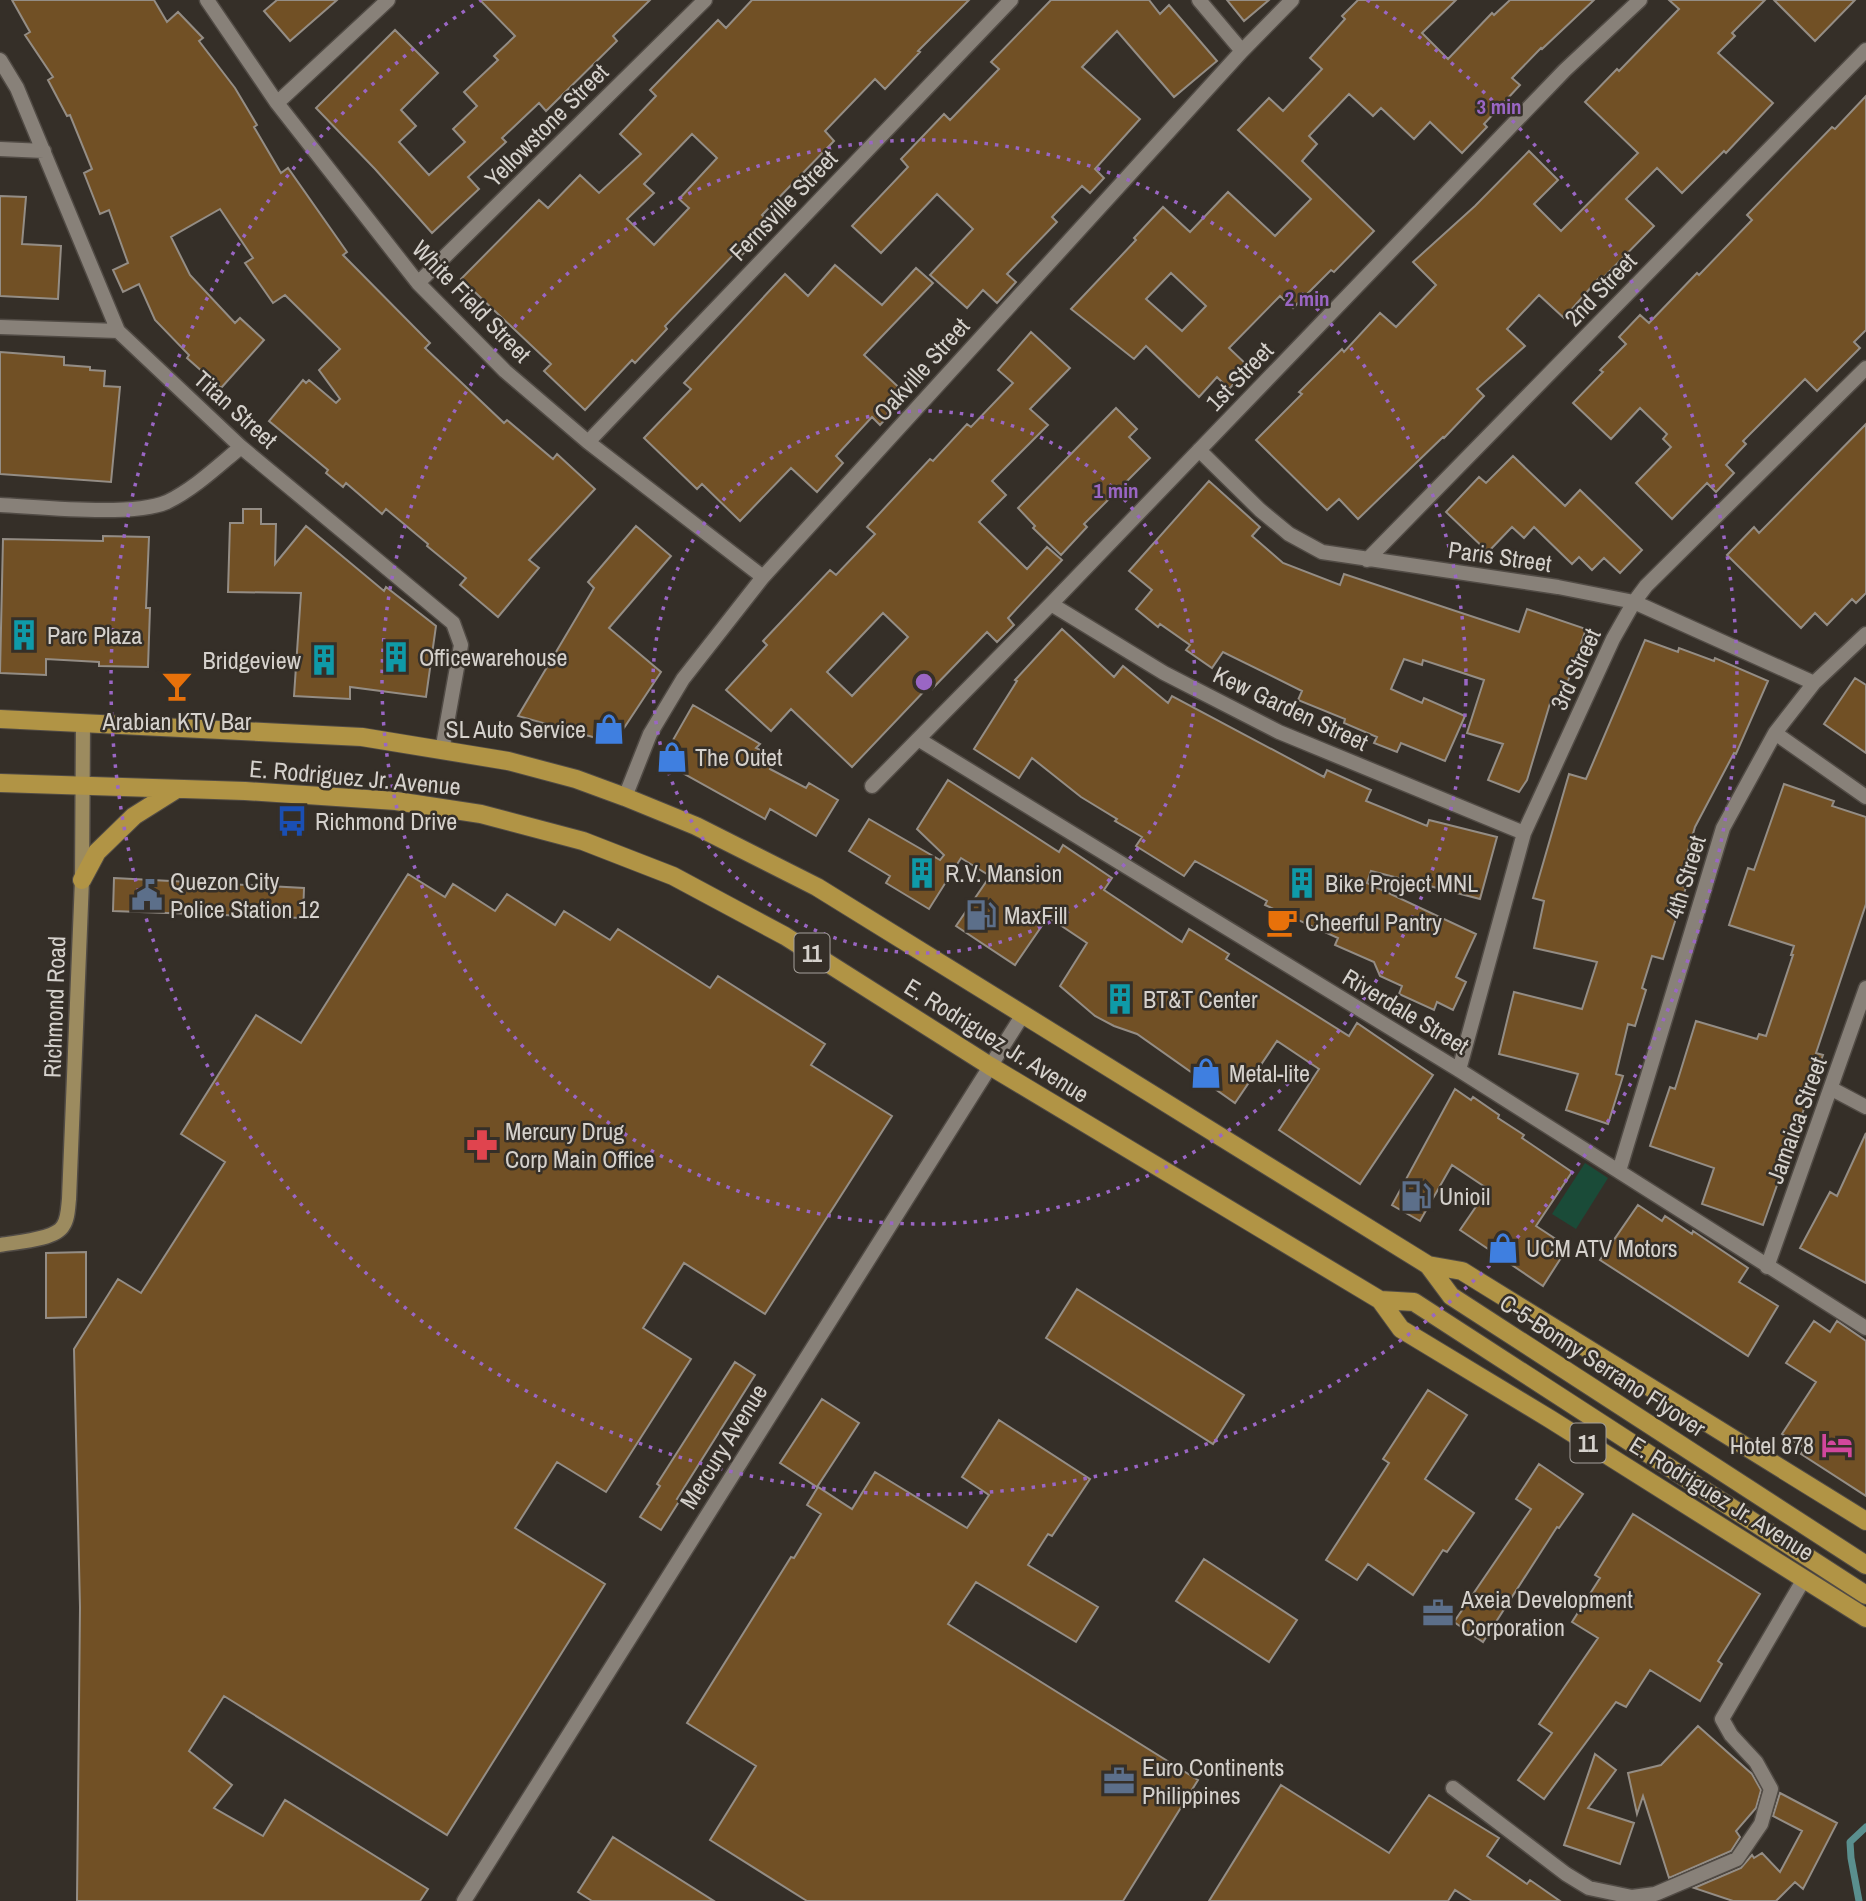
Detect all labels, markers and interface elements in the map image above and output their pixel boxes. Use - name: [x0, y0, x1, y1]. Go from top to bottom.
- street label: Yellowstone Street: [477, 56, 615, 194]
- text: 3 min: [1477, 92, 1521, 121]
- street label: Fernsville Street: [722, 142, 844, 267]
- street label: White Field Street: [405, 233, 539, 370]
- street label: 2nd Street: [1557, 245, 1643, 333]
- text: 2 min: [1285, 284, 1329, 313]
- street label: Oakville Street: [866, 310, 976, 428]
- street label: 1st Street: [1198, 334, 1280, 417]
- street label: Titan Street: [187, 363, 285, 456]
- text: 1 min: [1094, 476, 1138, 505]
- street label: Paris Street: [1446, 533, 1554, 579]
- building icon: Parc Plaza: [7, 618, 41, 652]
- place label: Parc Plaza: [47, 619, 142, 651]
- street label: 3rd Street: [1542, 623, 1608, 715]
- building icon: Officewarehouse: [379, 640, 413, 674]
- place label: Officewarehouse: [419, 641, 567, 673]
- building icon: Bridgeview: [307, 643, 341, 677]
- place label: Bridgeview: [203, 644, 302, 676]
- street label: Kew Garden Street: [1208, 658, 1374, 758]
- bar icon: Arabian KTV Bar: [160, 669, 194, 703]
- centre of rings: [912, 670, 936, 694]
- place label: Arabian KTV Bar: [102, 705, 252, 737]
- shop icon: SL Auto Service: [592, 712, 626, 746]
- place label: SL Auto Service: [446, 713, 586, 745]
- shop icon: The Outet: [655, 740, 689, 774]
- place label: The Outet: [695, 741, 783, 773]
- street label: E. Rodriguez Jr. Avenue: [248, 752, 462, 802]
- bus stop icon: Richmond Drive: [275, 804, 309, 838]
- place label: Richmond Drive: [315, 805, 457, 837]
- street label: 4th Street: [1657, 831, 1713, 922]
- building icon: R.V. Mansion: [905, 856, 939, 890]
- place label: R.V. Mansion: [945, 857, 1062, 889]
- place label: Quezon City Police Station 12: [170, 865, 320, 925]
- building icon: Bike Project MNL: [1285, 866, 1319, 900]
- place label: Bike Project MNL: [1325, 867, 1478, 899]
- public building icon: Quezon City Police Station 12: [130, 878, 164, 912]
- fuel station icon: MaxFill: [964, 898, 998, 932]
- place label: MaxFill: [1004, 899, 1067, 931]
- cafe icon: Cheerful Pantry: [1265, 905, 1299, 939]
- place label: Cheerful Pantry: [1305, 906, 1442, 938]
- road number: 11: [794, 934, 830, 972]
- street label: Richmond Road: [36, 935, 72, 1079]
- street label: Riverdale Street: [1337, 961, 1476, 1062]
- street label: E. Rodriguez Jr. Avenue: [899, 970, 1095, 1110]
- building icon: BT&T Center: [1103, 982, 1137, 1016]
- place label: BT&T Center: [1143, 983, 1258, 1015]
- street label: Jamaica Street: [1758, 1052, 1834, 1188]
- shop icon: Metal-lite: [1189, 1056, 1223, 1090]
- place label: Metal-lite: [1229, 1057, 1310, 1089]
- place label: Mercury Drug Corp Main Office: [505, 1115, 655, 1175]
- pharmacy icon: Mercury Drug Corp Main Office: [465, 1128, 499, 1162]
- fuel station icon: Unioil: [1399, 1179, 1433, 1213]
- place label: Unioil: [1439, 1180, 1490, 1212]
- shop icon: UCM ATV Motors: [1486, 1231, 1520, 1265]
- place label: UCM ATV Motors: [1526, 1232, 1678, 1264]
- street label: C-5-Bonny Serrano Flyover: [1494, 1286, 1713, 1444]
- street label: Mercury Avenue: [672, 1377, 774, 1515]
- road number: 11: [1570, 1424, 1606, 1462]
- street label: E. Rodriguez Jr. Avenue: [1624, 1428, 1820, 1568]
- hotel icon: Hotel 878: [1820, 1428, 1854, 1462]
- place label: Hotel 878: [1730, 1429, 1814, 1461]
- place label: Axeia Development Corporation: [1460, 1583, 1633, 1643]
- office icon: Axeia Development Corporation: [1421, 1596, 1455, 1630]
- place label: Euro Continents Philippines: [1142, 1751, 1284, 1811]
- office icon: Euro Continents Philippines: [1102, 1764, 1136, 1798]

